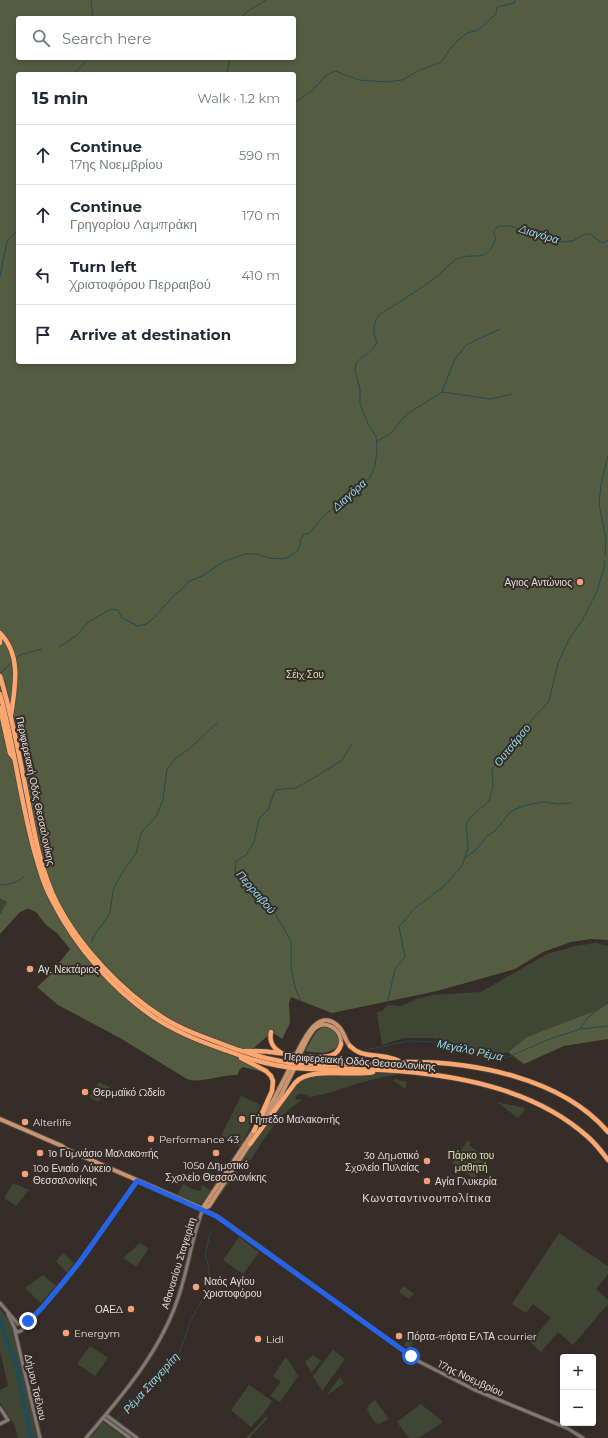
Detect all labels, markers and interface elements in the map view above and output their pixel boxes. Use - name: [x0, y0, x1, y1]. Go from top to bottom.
- search box: [16, 16, 296, 60]
- icon: search: [30, 27, 52, 49]
- text: Search here: [62, 29, 151, 48]
- text: 15 min: [32, 88, 88, 108]
- text: Walk · 1.2 km: [197, 90, 280, 106]
- text: Continue: [70, 137, 142, 156]
- icon: ahead: [32, 144, 54, 166]
- text: 590 m: [239, 147, 280, 163]
- text: 17ης Νοεμβρίου: [70, 156, 163, 172]
- text: Continue: [70, 197, 142, 216]
- icon: ahead: [32, 204, 54, 226]
- text: 170 m: [242, 207, 280, 223]
- text: Γρηγορίου Λαμπράκη: [70, 216, 197, 232]
- water label: Διαγόρα: [516, 221, 561, 247]
- text: Turn left: [70, 257, 137, 276]
- icon: left: [32, 264, 54, 286]
- text: 410 m: [241, 267, 280, 283]
- text: Χριστοφόρου Περραιβού: [70, 276, 211, 292]
- icon: arrive: [32, 324, 54, 346]
- text: Arrive at destination: [70, 325, 231, 344]
- water label: Διαγόρα: [328, 476, 369, 515]
- place label: Αγιος Αντώνιος: [505, 576, 572, 589]
- marker: Αγιος Αντώνιος: [575, 577, 585, 587]
- park label: Σέιχ Σου: [286, 668, 324, 681]
- street label: Περιφερειακή Οδός Θεσσαλονίκης: [13, 715, 58, 867]
- water label: Ουτσάρσο: [491, 721, 533, 769]
- water label: Περραιβού: [233, 868, 279, 916]
- place label: Αγ. Νεκτάριος: [38, 963, 99, 976]
- marker: Αγ. Νεκτάριος: [25, 964, 35, 974]
- water label: Μεγάλο Ρέμα: [436, 1036, 505, 1064]
- street label: Περιφερειακή Οδός Θεσσαλονίκης: [284, 1050, 436, 1073]
- place label: Θερμαϊκό Ωδείο: [93, 1086, 165, 1099]
- marker: Θερμαϊκό Ωδείο: [80, 1087, 90, 1097]
- place label: Γήπεδο Μαλακοπής: [250, 1113, 340, 1126]
- marker: Γήπεδο Μαλακοπής: [237, 1114, 247, 1124]
- place label: Alterlife: [33, 1116, 71, 1129]
- marker: Alterlife: [20, 1117, 30, 1127]
- place label: Performance 43: [159, 1133, 240, 1146]
- marker: Performance 43: [146, 1134, 156, 1144]
- place label: 1ο Γυμνάσιο Μαλακοπής: [48, 1147, 158, 1160]
- marker: 1ο Γυμνάσιο Μαλακοπής: [35, 1148, 45, 1158]
- marker: 105ο Δημοτικό Σχολείο Θεσσαλονίκης: [211, 1148, 221, 1158]
- place label: 3ο Δημοτικό Σχολείο Πυλαίας: [345, 1149, 419, 1174]
- park label: Πάρκο του μαθητή: [448, 1149, 494, 1174]
- marker: 3ο Δημοτικό Σχολείο Πυλαίας: [422, 1156, 432, 1166]
- place label: 105ο Δημοτικό Σχολείο Θεσσαλονίκης: [165, 1159, 267, 1184]
- place label: 10ο Ενιαίο Λύκειο Θεσσαλονίκης: [33, 1162, 112, 1187]
- marker: 10ο Ενιαίο Λύκειο Θεσσαλονίκης: [20, 1169, 30, 1179]
- place label: Αγία Γλυκερία: [435, 1175, 497, 1188]
- marker: Αγία Γλυκερία: [422, 1176, 432, 1186]
- district label: Κωνσταντινουπολίτικα: [362, 1191, 492, 1205]
- street label: Αθανασίου Σταγειρίτη: [158, 1216, 199, 1311]
- place label: Ναός Αγίου Χριστοφόρου: [202, 1275, 262, 1300]
- marker: Ναός Αγίου Χριστοφόρου: [191, 1282, 201, 1292]
- place label: ΟΑΕΔ: [95, 1303, 124, 1316]
- marker: ΟΑΕΔ: [126, 1304, 136, 1314]
- route end: [19, 1312, 37, 1330]
- place label: Energym: [74, 1327, 120, 1340]
- marker: Energym: [61, 1328, 71, 1338]
- place label: Πόρτα-πόρτα ΕΛΤΑ courrier: [407, 1330, 537, 1343]
- marker: Πόρτα-πόρτα ΕΛΤΑ courrier: [394, 1331, 404, 1341]
- place label: Lidl: [266, 1333, 284, 1346]
- marker: Lidl: [253, 1334, 263, 1344]
- route start: [402, 1347, 420, 1365]
- water label: Ρέμα Σταγειρίτη: [120, 1350, 182, 1416]
- street label: Δήμου Τσέλιου: [22, 1353, 49, 1421]
- map controls: [560, 1354, 596, 1426]
- button: +: [560, 1354, 596, 1390]
- street label: 17ης Νοεμβρίου: [436, 1358, 506, 1399]
- button: −: [560, 1390, 596, 1426]

